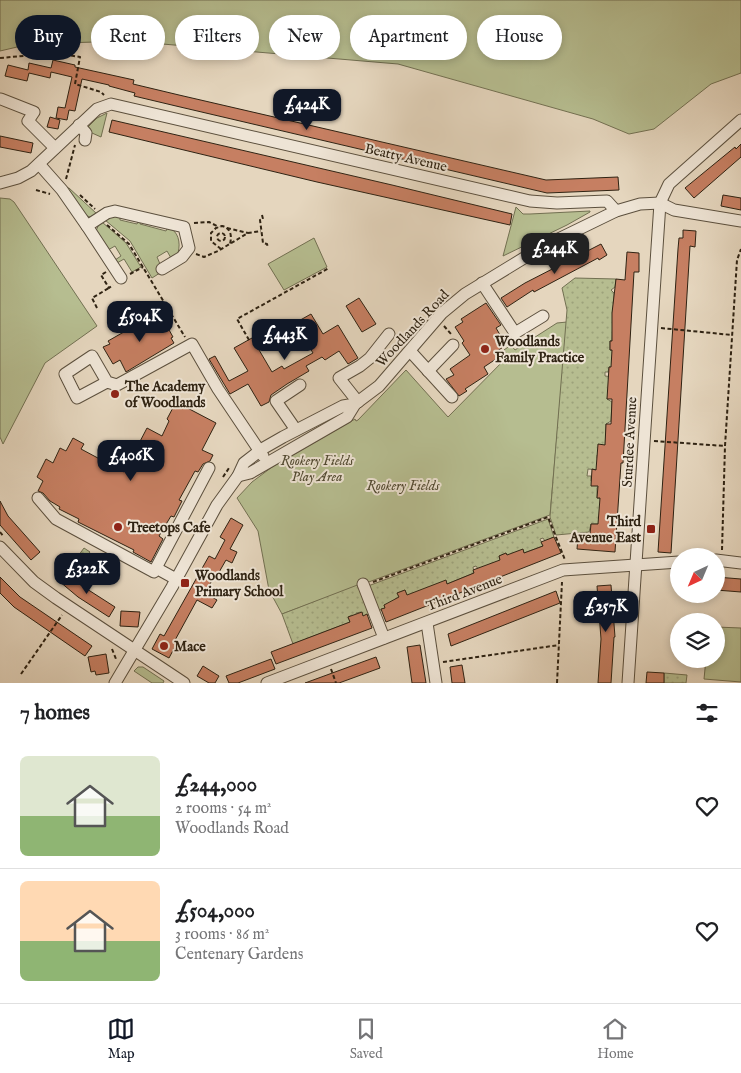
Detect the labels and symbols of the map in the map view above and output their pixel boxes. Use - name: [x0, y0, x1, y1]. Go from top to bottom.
- pin: £424K: [272, 88, 342, 131]
- street label: Beatty Avenue: [363, 140, 449, 176]
- pin: £244K: [520, 232, 590, 275]
- street label: Woodlands Road: [372, 286, 454, 371]
- pin: £504K: [105, 300, 175, 343]
- pin: £443K: [250, 318, 320, 361]
- place label: Woodlands Family Practice: [494, 333, 585, 367]
- marker: Woodlands Family Practice: [479, 343, 491, 355]
- place label: The Academy of Woodlands: [124, 378, 206, 412]
- marker: The Academy of Woodlands: [109, 388, 121, 400]
- street label: Sturdee Avenue: [619, 396, 641, 488]
- pin: £406K: [96, 440, 166, 482]
- park label: Rookery Fields Play Area: [281, 452, 354, 486]
- park label: Rookery Fields: [367, 477, 440, 495]
- place label: Third Avenue East: [569, 513, 642, 547]
- place label: Treetops Cafe: [127, 519, 211, 537]
- marker: Treetops Cafe: [112, 521, 124, 533]
- marker: Third Avenue East: [645, 523, 657, 535]
- north arrow: [670, 548, 725, 602]
- pin: £322K: [52, 552, 122, 595]
- place label: Woodlands Primary School: [194, 567, 285, 601]
- street label: Third Avenue: [424, 570, 505, 616]
- marker: Woodlands Primary School: [179, 577, 191, 589]
- pin: £257K: [571, 590, 641, 633]
- place label: Mace: [174, 638, 206, 656]
- marker: Mace: [158, 640, 170, 652]

